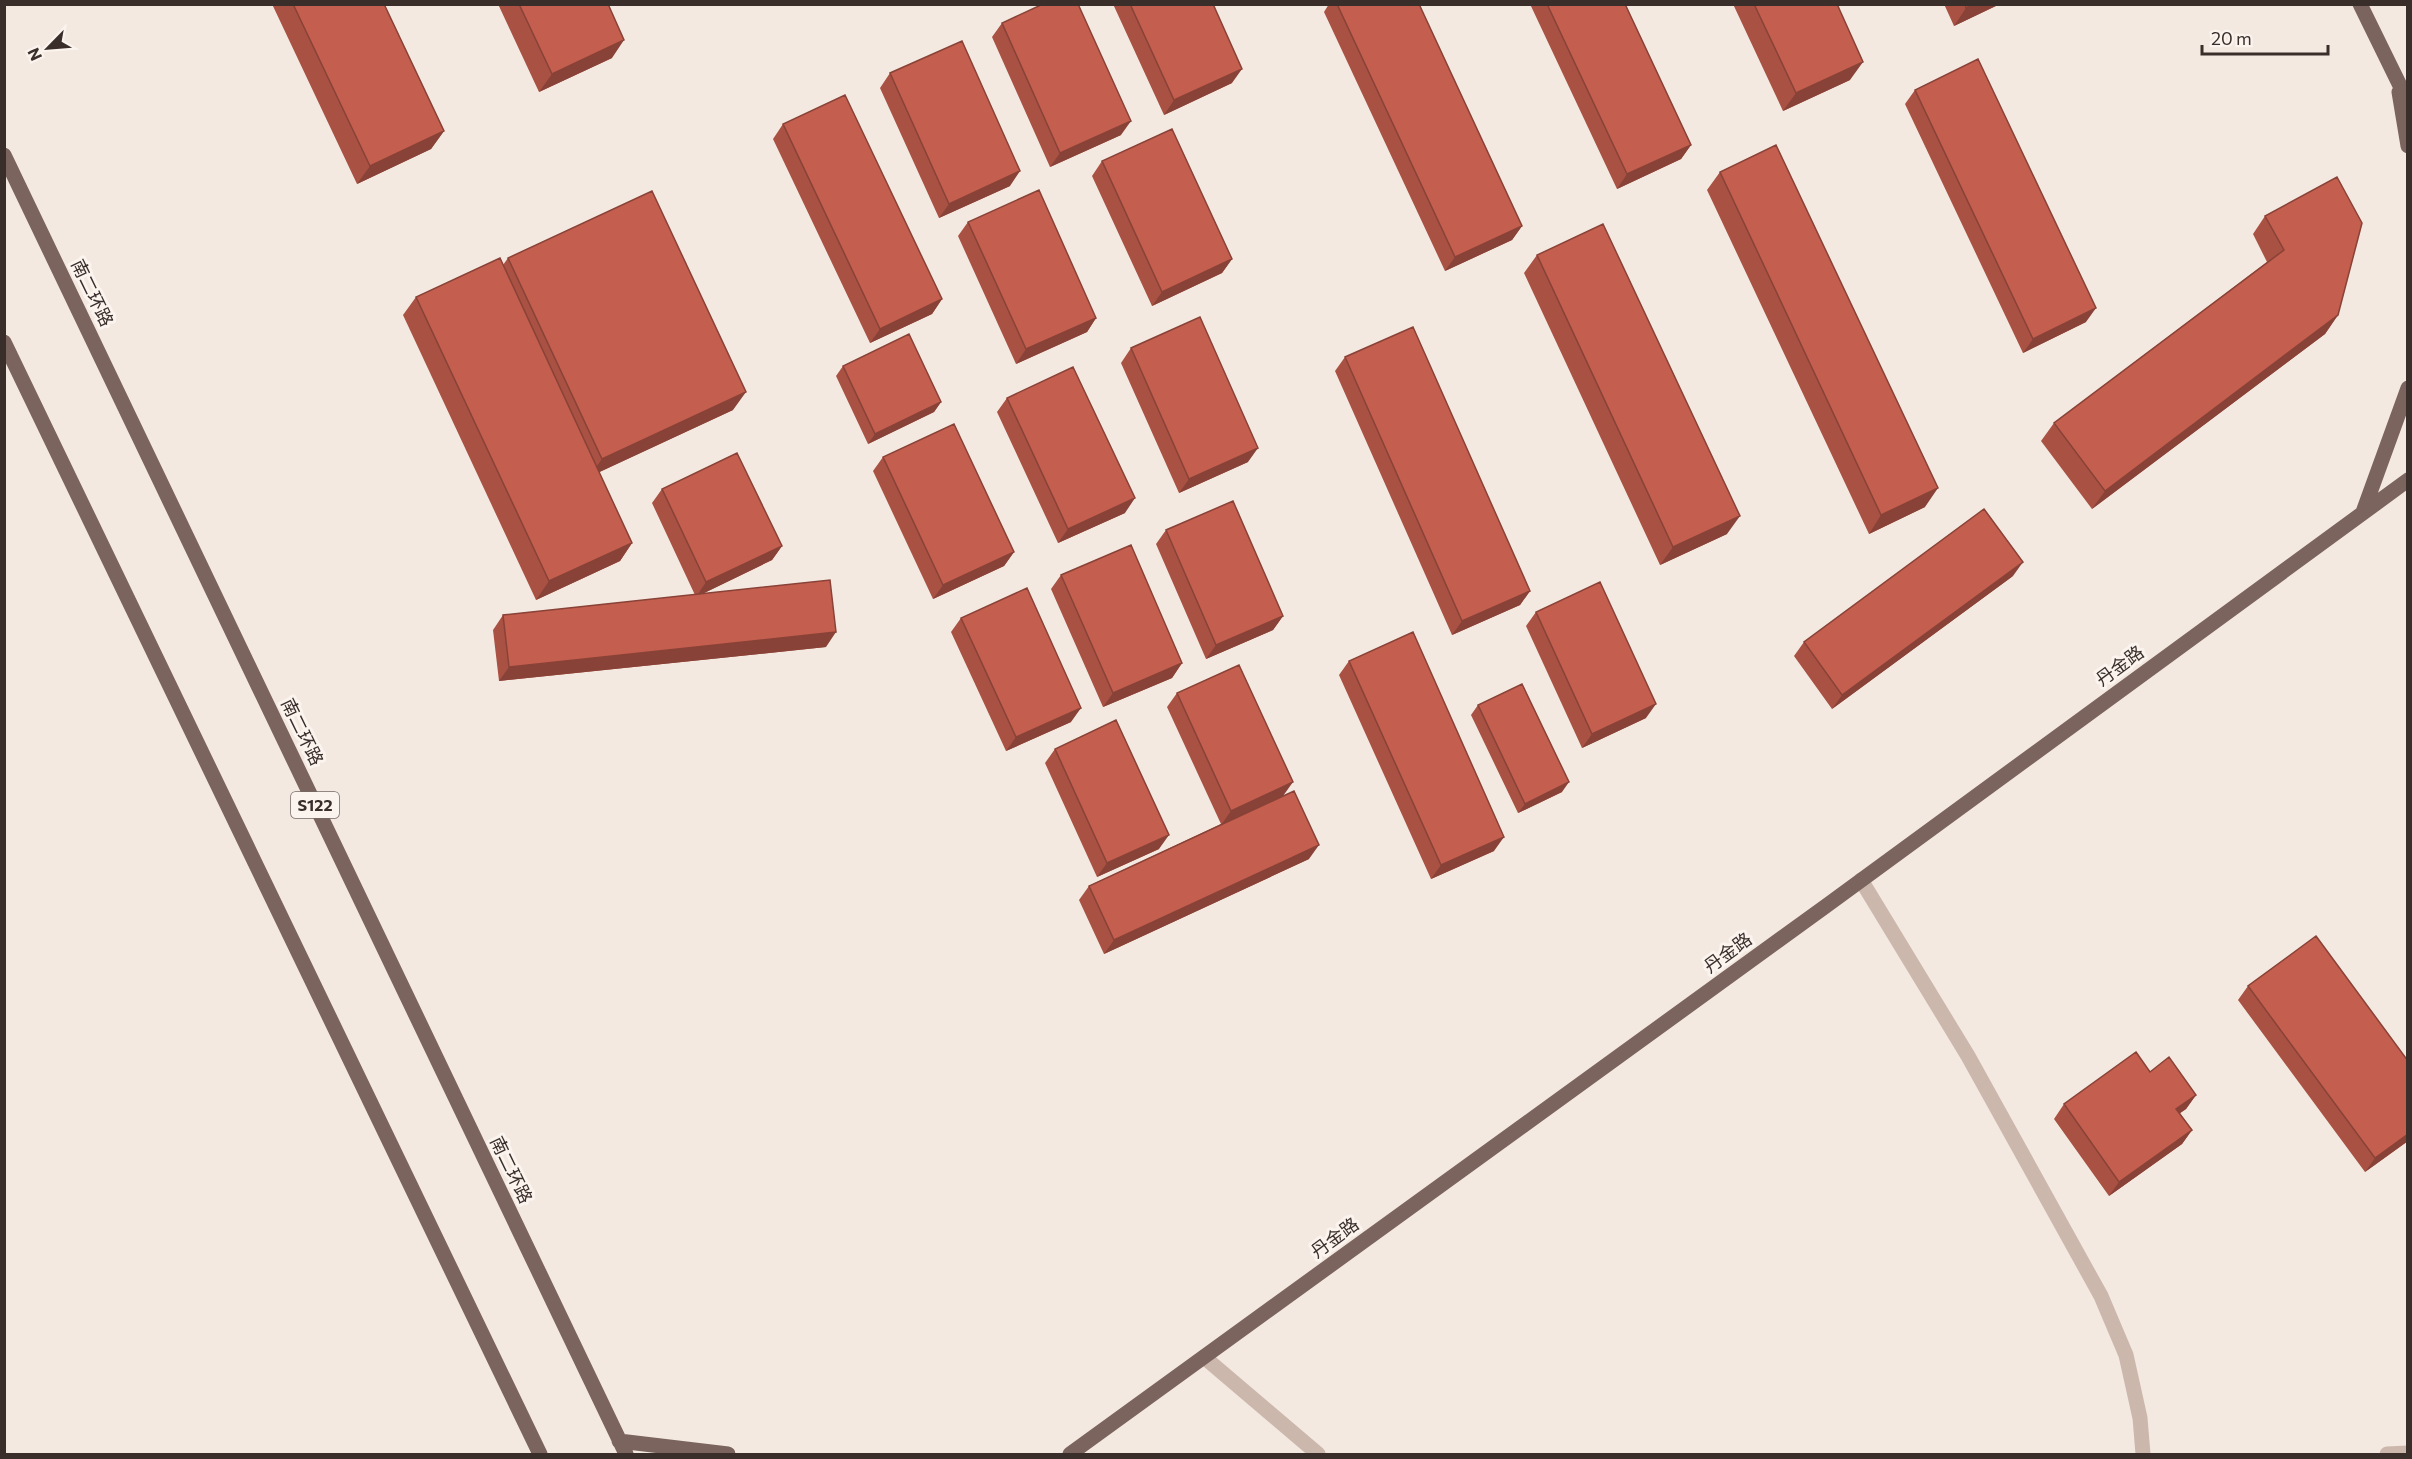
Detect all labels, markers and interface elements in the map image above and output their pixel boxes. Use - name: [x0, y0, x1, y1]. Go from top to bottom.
- north arrow: [18, 18, 78, 78]
- scale bar: [2202, 18, 2328, 56]
- text: 20 m: [2211, 27, 2252, 49]
- text: N: [23, 45, 45, 64]
- street label: 南二环路: [67, 255, 119, 330]
- street label: 丹金路: [2091, 640, 2148, 690]
- street label: 南二环路: [277, 694, 329, 769]
- road number: S122: [291, 792, 339, 818]
- street label: 丹金路: [1699, 927, 1756, 977]
- street label: 南二环路: [486, 1132, 538, 1207]
- street label: 丹金路: [1306, 1212, 1363, 1262]

